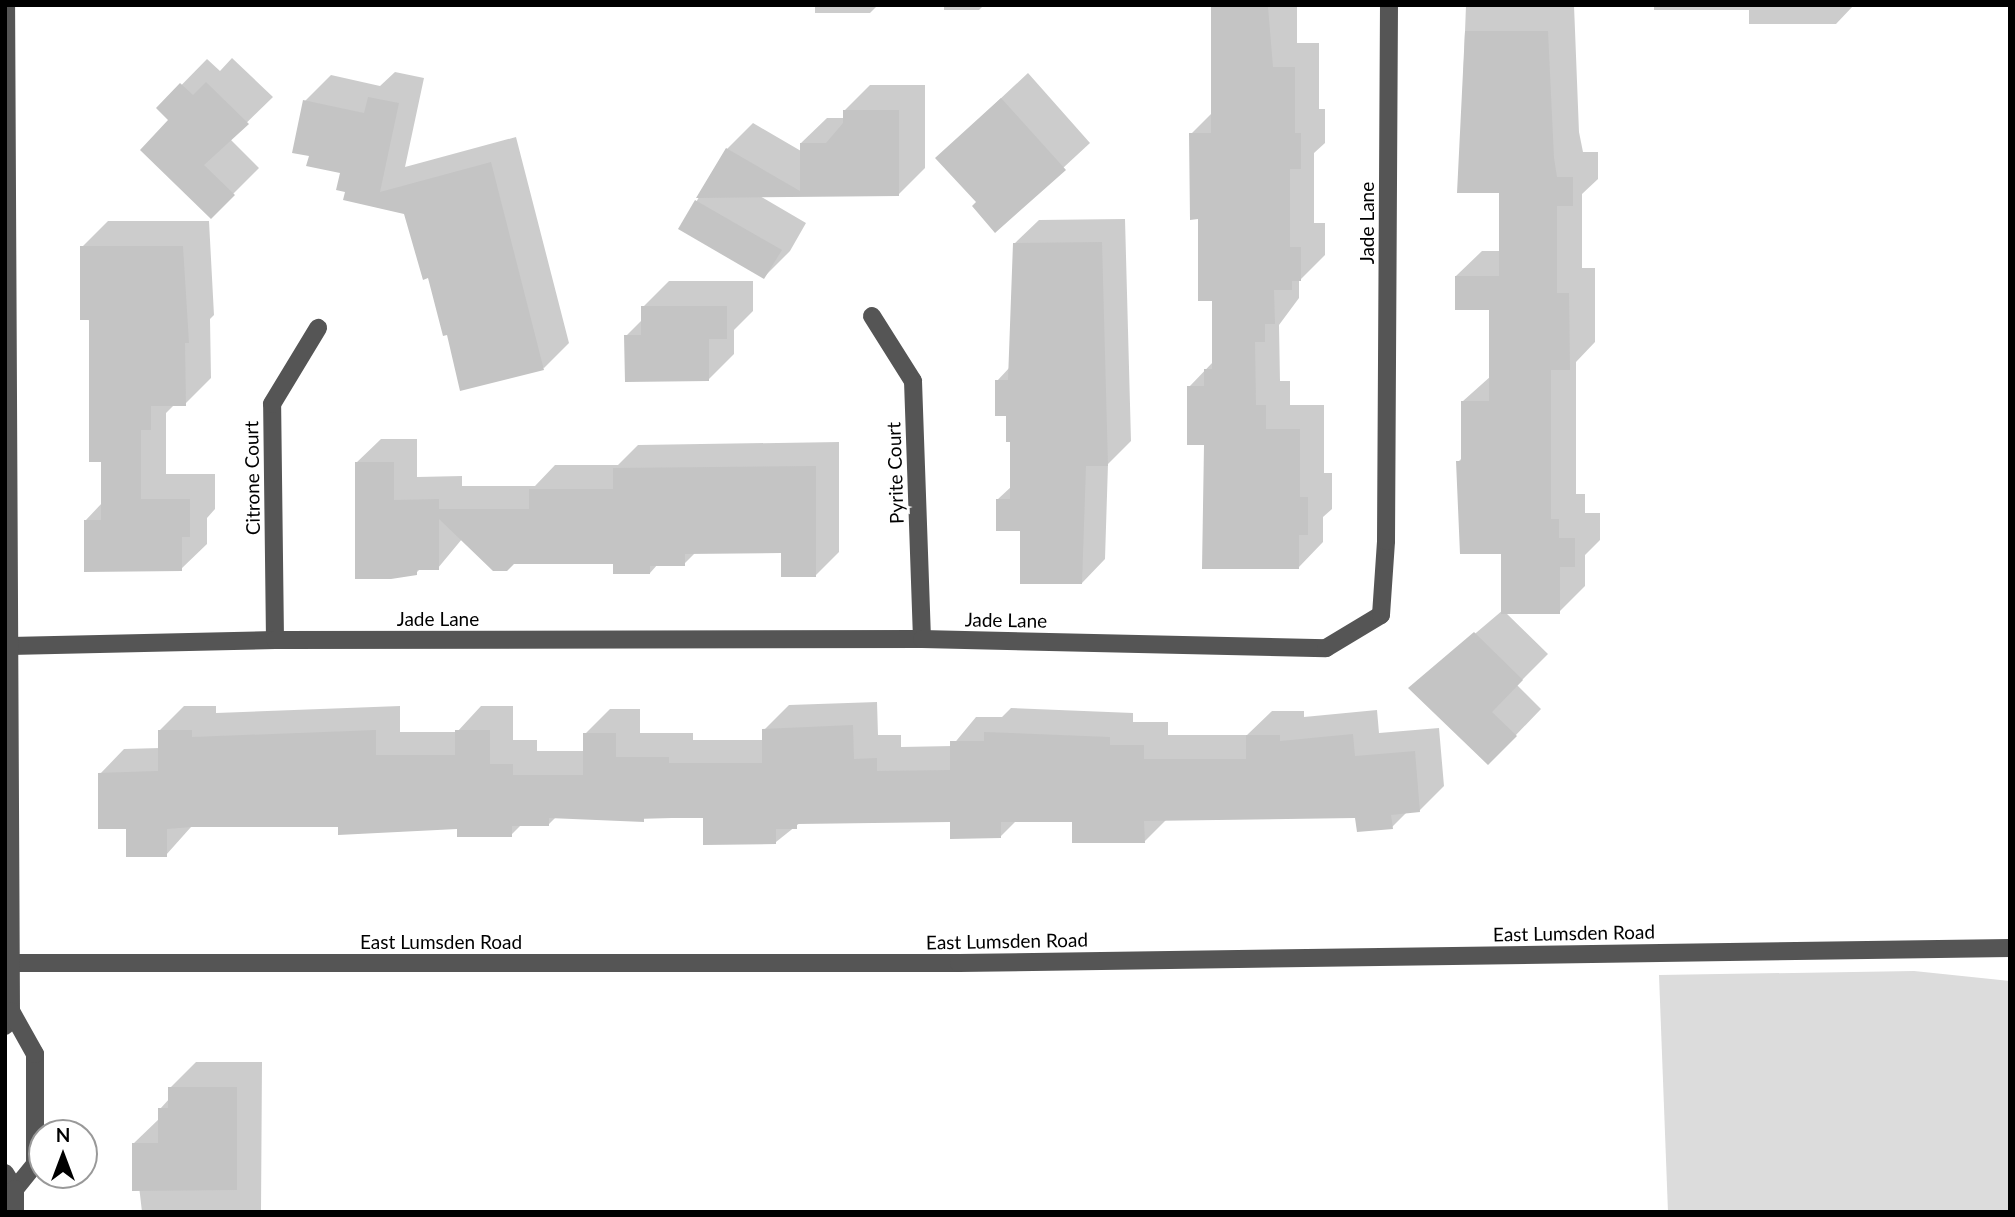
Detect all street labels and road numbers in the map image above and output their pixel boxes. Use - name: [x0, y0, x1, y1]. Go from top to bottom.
- street label: Jade Lane: [1356, 182, 1378, 264]
- street label: Citrone Court: [240, 421, 264, 535]
- street label: Pyrite Court: [882, 422, 908, 524]
- street label: Jade Lane: [397, 608, 479, 630]
- street label: Jade Lane: [965, 608, 1047, 632]
- street label: East Lumsden Road: [1493, 920, 1655, 946]
- street label: East Lumsden Road: [926, 928, 1088, 954]
- street label: East Lumsden Road: [360, 931, 522, 953]

